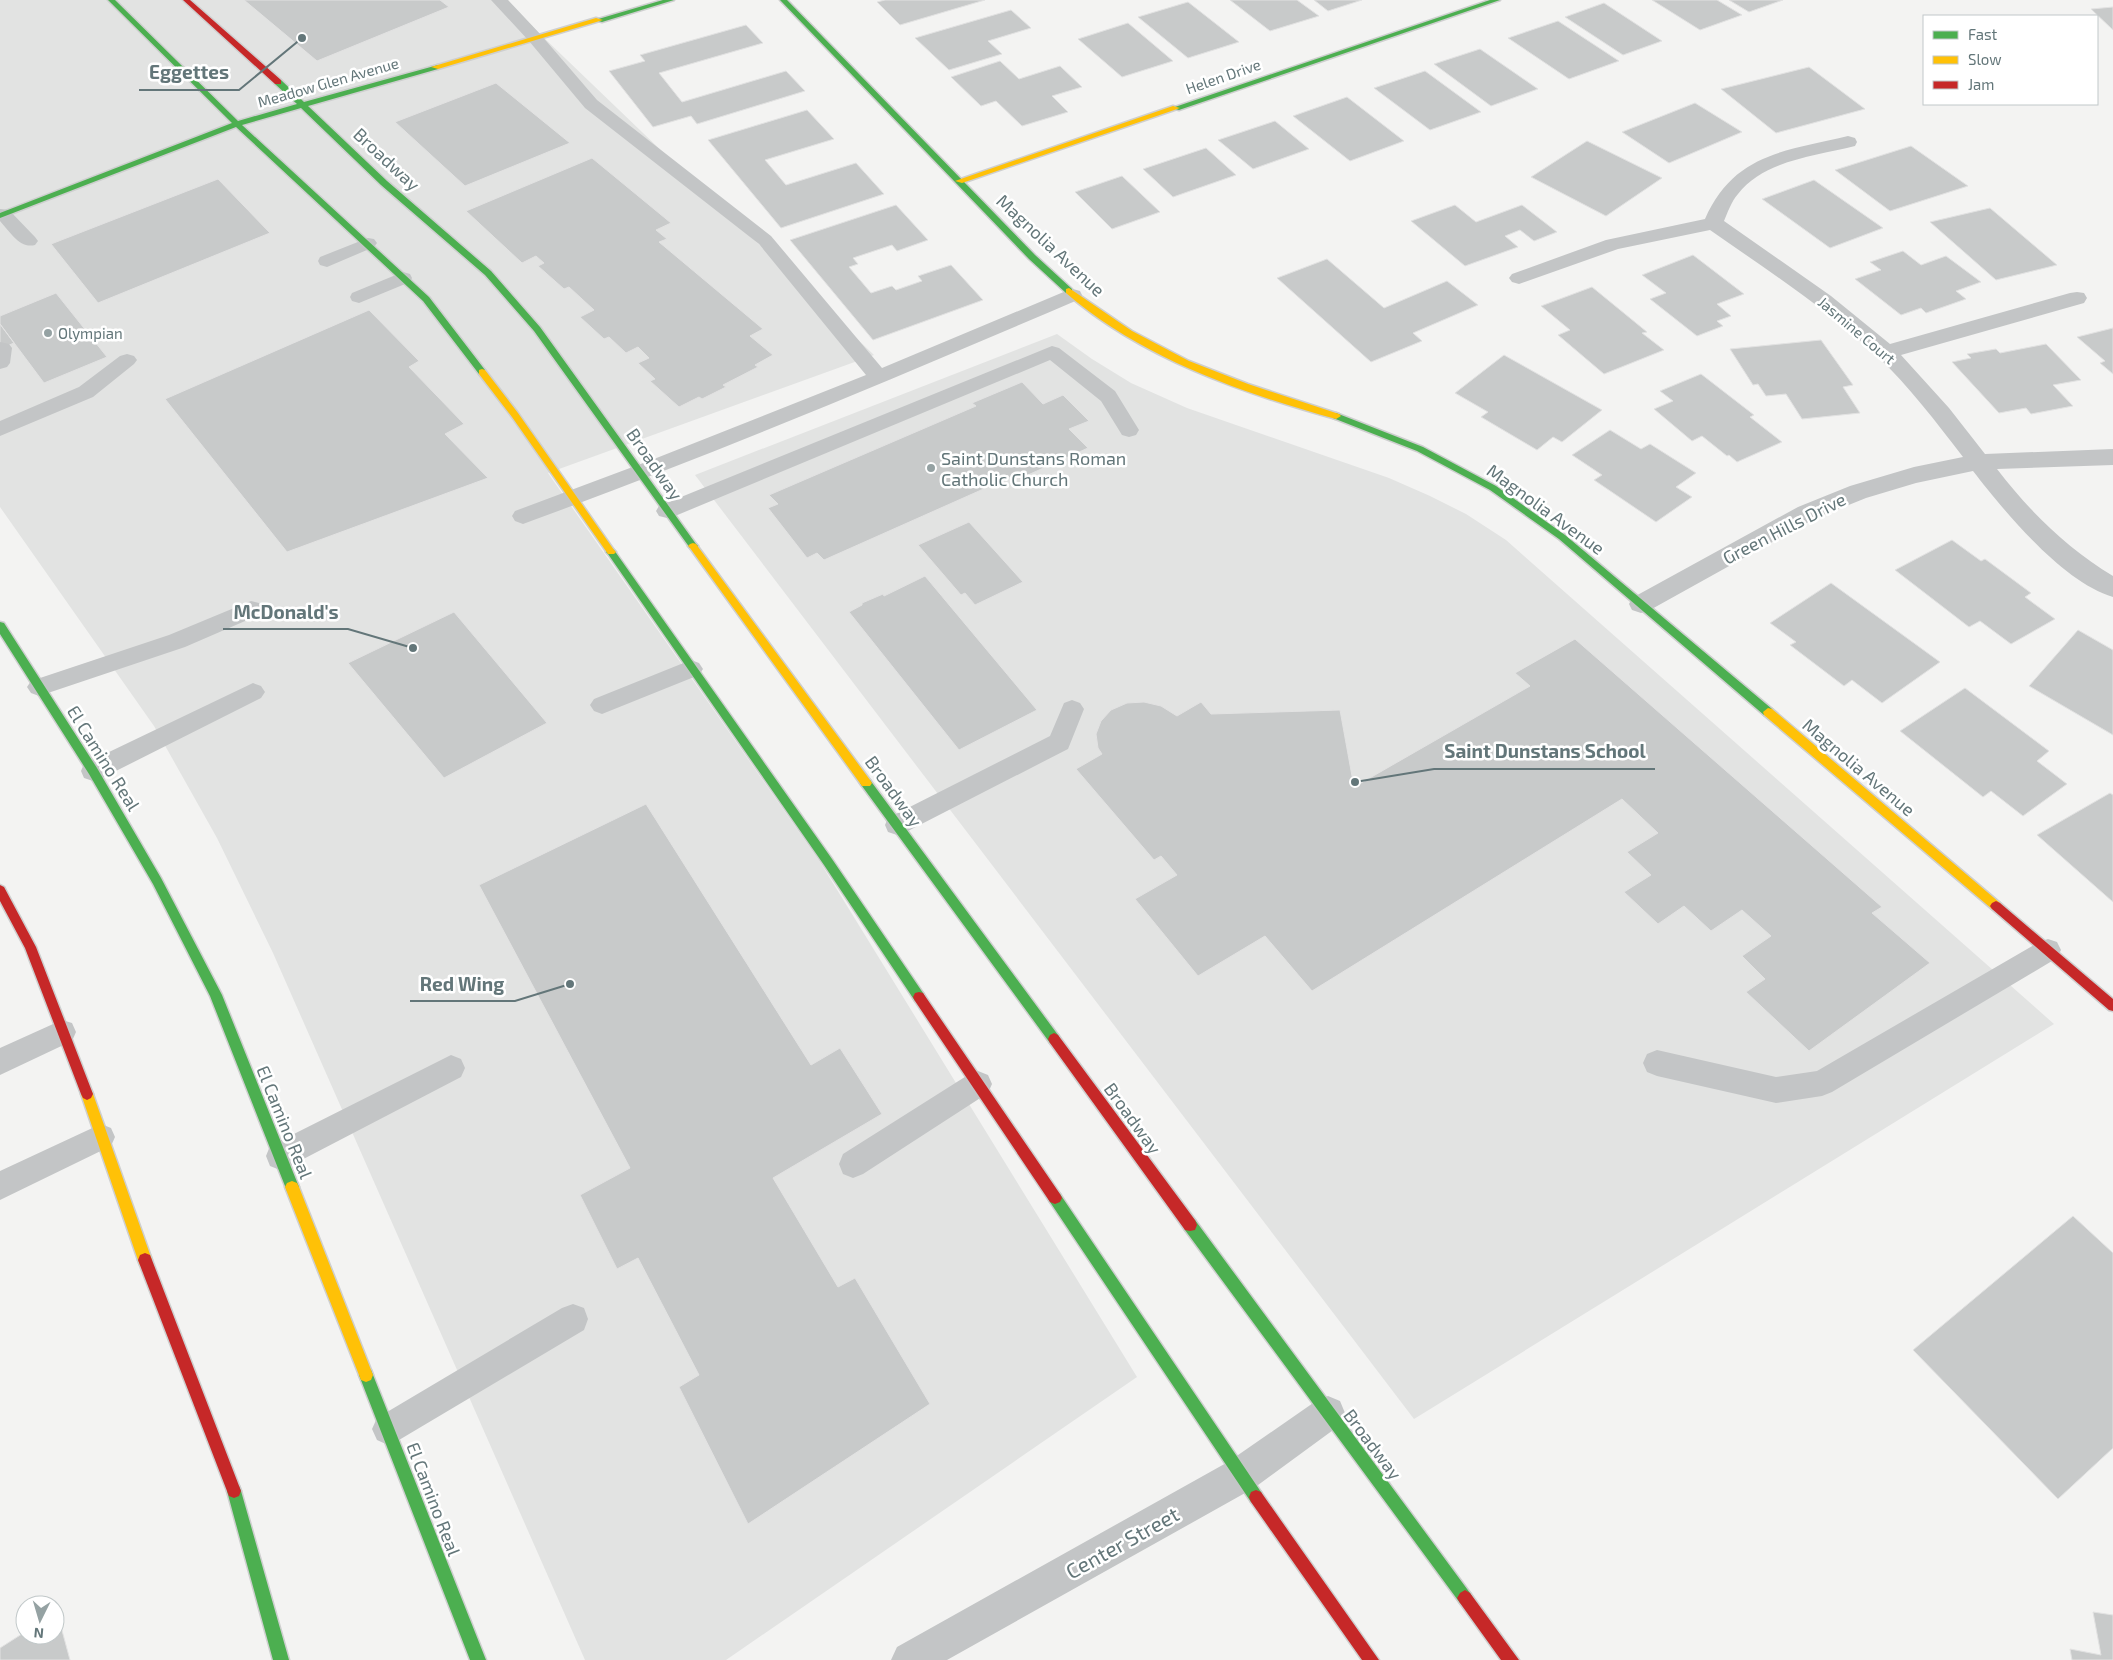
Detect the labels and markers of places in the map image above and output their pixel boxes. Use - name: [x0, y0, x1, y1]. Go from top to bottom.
- callout: Eggettes: [139, 56, 239, 90]
- place label: Olympian: [58, 324, 123, 342]
- marker: Olympian: [42, 327, 54, 339]
- place label: Saint Dunstans Roman Catholic Church: [941, 447, 1126, 490]
- marker: Saint Dunstans Roman Catholic Church: [925, 462, 937, 474]
- callout: McDonald's: [223, 595, 348, 629]
- callout: Saint Dunstans School: [1434, 735, 1655, 769]
- callout: Red Wing: [410, 967, 515, 1001]

